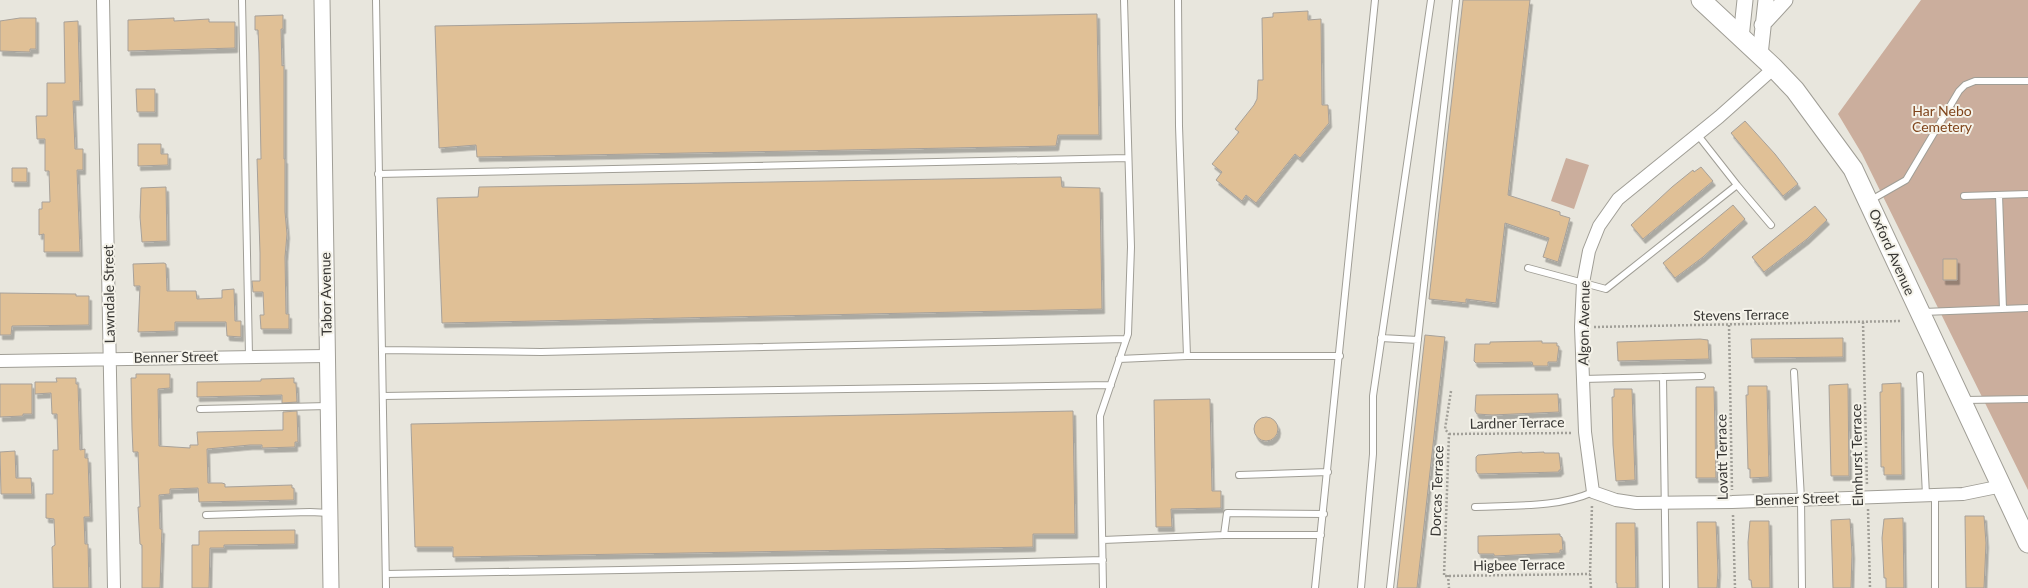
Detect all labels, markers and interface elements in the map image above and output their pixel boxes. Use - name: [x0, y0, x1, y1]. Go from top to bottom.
- park label: Har Nebo Cemetery: [1912, 102, 1973, 135]
- street label: Oxford Avenue: [1866, 206, 1919, 298]
- street label: Lawndale Street: [99, 244, 118, 344]
- street label: Tabor Avenue: [316, 252, 335, 336]
- street label: Algon Avenue: [1574, 280, 1593, 366]
- street label: Stevens Terrace: [1693, 305, 1789, 324]
- street label: Benner Street: [134, 347, 218, 366]
- street label: Elmhurst Terrace: [1847, 404, 1866, 507]
- street label: Lardner Terrace: [1469, 413, 1565, 432]
- street label: Lovatt Terrace: [1712, 414, 1731, 500]
- street label: Dorcas Terrace: [1426, 445, 1447, 537]
- street label: Benner Street: [1754, 489, 1840, 508]
- street label: Higbee Terrace: [1473, 555, 1565, 574]

